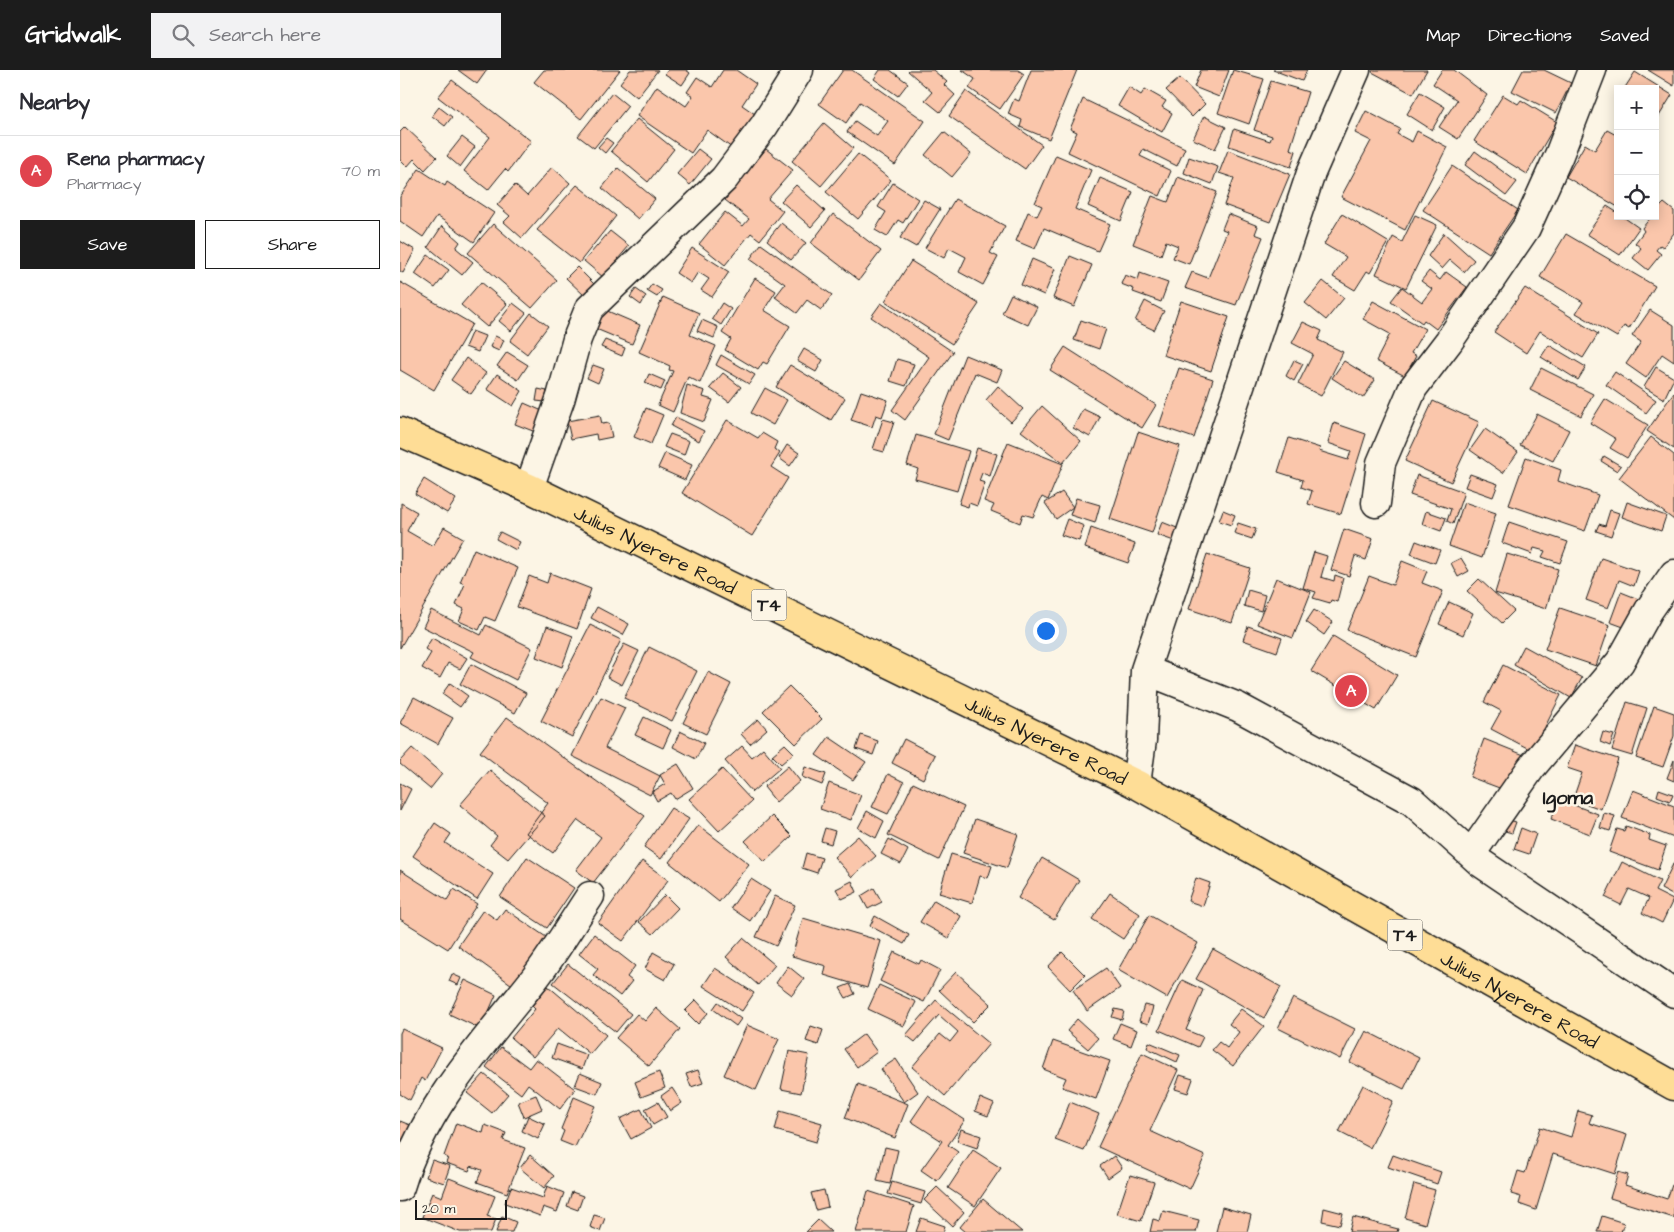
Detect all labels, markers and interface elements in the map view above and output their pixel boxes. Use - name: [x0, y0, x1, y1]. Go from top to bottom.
- search box: [151, 13, 501, 58]
- text: Gridwalk: [25, 18, 121, 52]
- icon: search: [169, 21, 197, 49]
- text: Search here: [209, 22, 321, 49]
- text: Map: [1426, 23, 1460, 48]
- text: Directions: [1488, 23, 1572, 48]
- text: Saved: [1600, 23, 1649, 48]
- map controls: [1614, 85, 1659, 220]
- button: +: [1614, 85, 1659, 130]
- text: Nearby: [20, 88, 90, 117]
- button: −: [1614, 130, 1659, 175]
- text: Rena pharmacy: [67, 146, 205, 173]
- text: A: [31, 160, 41, 182]
- text: 70 m: [341, 160, 380, 182]
- text: Pharmacy: [67, 173, 142, 195]
- button: locate: [1614, 175, 1659, 220]
- button: Save: [20, 220, 195, 269]
- button: Share: [205, 220, 380, 269]
- street label: Julius Nyerere Road: [569, 500, 741, 602]
- road number: T4: [752, 590, 786, 620]
- your location: [1033, 618, 1059, 644]
- pin: A: [1335, 672, 1367, 710]
- street label: Julius Nyerere Road: [960, 690, 1132, 793]
- district label: Igoma: [1543, 784, 1594, 813]
- road number: T4: [1388, 920, 1422, 950]
- street label: Julius Nyerere Road: [1435, 945, 1603, 1056]
- scale bar: [415, 1197, 508, 1220]
- text: 20 m: [422, 1199, 455, 1219]

